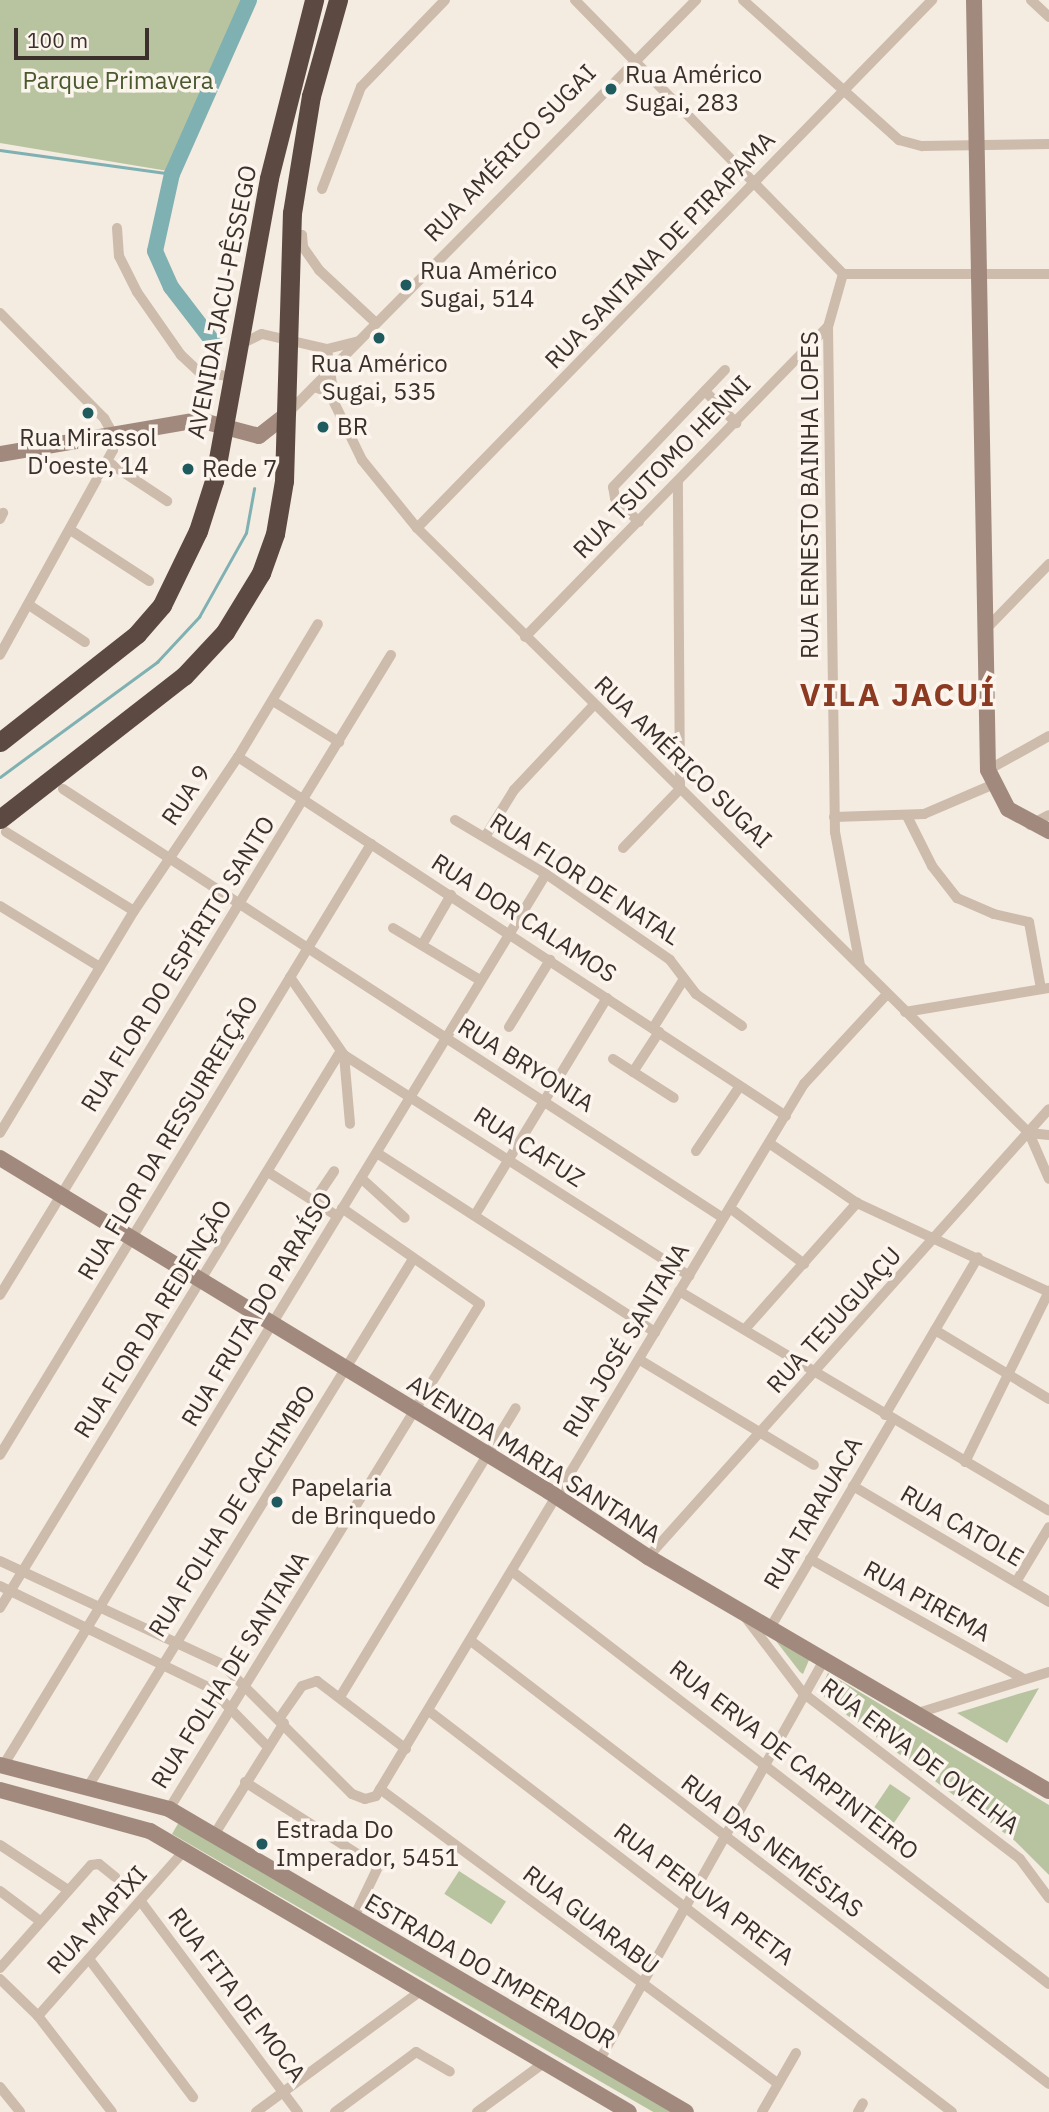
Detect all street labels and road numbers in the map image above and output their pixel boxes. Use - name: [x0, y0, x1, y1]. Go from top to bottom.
- street label: RUA AMÉRICO SUGAI: [418, 58, 602, 248]
- street label: RUA SANTANA DE PIRAPAMA: [539, 126, 781, 374]
- street label: AVENIDA JACU-PÊSSEGO: [181, 163, 263, 441]
- street label: RUA ERNESTO BAINHA LOPES: [796, 331, 824, 659]
- street label: RUA TSUTOMO HENNI: [567, 370, 757, 564]
- street label: RUA AMÉRICO SUGAI: [588, 670, 778, 854]
- street label: RUA 9: [155, 759, 217, 831]
- street label: RUA FLOR DE NATAL: [485, 807, 685, 951]
- street label: RUA FLOR DO ESPÍRITO SANTO: [75, 811, 281, 1117]
- street label: RUA DOR CALAMOS: [426, 847, 622, 989]
- street label: RUA FLOR DA RESSURREIÇÃO: [72, 991, 264, 1285]
- street label: RUA BRYONIA: [453, 1012, 599, 1118]
- street label: RUA CAFUZ: [468, 1101, 590, 1193]
- street label: RUA FRUTA DO PARAÍSO: [175, 1186, 339, 1432]
- street label: RUA FLOR DA REDENÇÃO: [68, 1195, 238, 1443]
- street label: RUA JOSÉ SANTANA: [557, 1238, 695, 1442]
- street label: RUA TEJUGUAÇU: [761, 1241, 907, 1399]
- street label: AVENIDA MARIA SANTANA: [402, 1369, 666, 1549]
- street label: RUA FOLHA DE CACHIMBO: [143, 1380, 321, 1642]
- street label: RUA TARAUACA: [758, 1432, 868, 1594]
- street label: RUA CATOLE: [895, 1479, 1029, 1573]
- street label: RUA FOLHA DE SANTANA: [145, 1546, 315, 1794]
- street label: RUA PIREMA: [859, 1554, 995, 1648]
- street label: RUA ERVA DE CARPINTEIRO: [664, 1654, 924, 1866]
- street label: RUA ERVA DE OVELHA: [815, 1672, 1025, 1840]
- street label: RUA DAS NEMÉSIAS: [675, 1768, 869, 1924]
- street label: RUA PERUVA PRETA: [608, 1817, 800, 1971]
- street label: RUA MAPIXI: [41, 1860, 153, 1980]
- street label: RUA GUARABU: [517, 1860, 665, 1980]
- street label: ESTRADA DO IMPERADOR: [360, 1887, 620, 2055]
- street label: RUA FITA DE MOCA: [162, 1902, 312, 2088]

